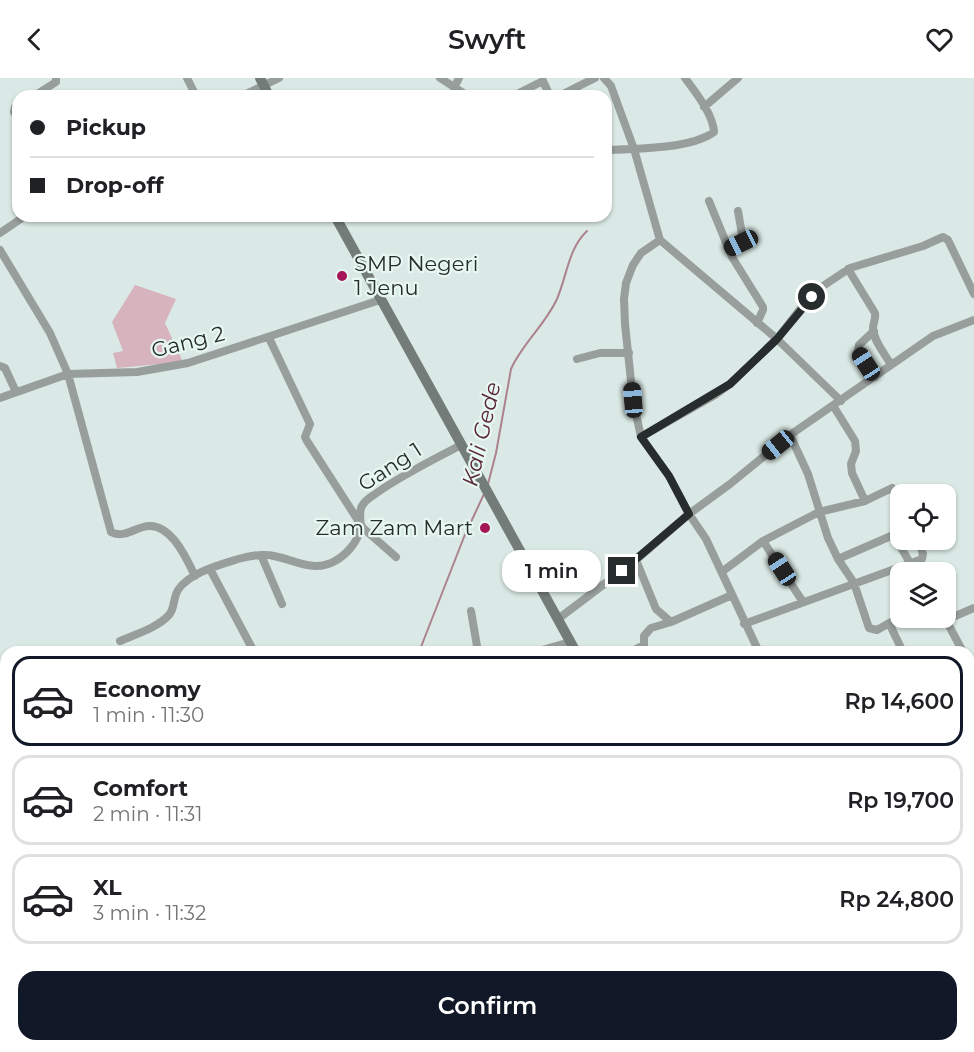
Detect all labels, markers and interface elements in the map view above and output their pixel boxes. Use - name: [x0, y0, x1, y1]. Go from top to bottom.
- icon: back: [18, 23, 51, 56]
- text: Swyft: [448, 23, 526, 56]
- icon: heart: [923, 23, 956, 56]
- text: Pickup: [66, 114, 146, 141]
- text: Drop-off: [66, 172, 164, 199]
- car: [721, 227, 761, 259]
- place label: SMP Negeri 1 Jenu: [354, 251, 478, 300]
- marker: SMP Negeri 1 Jenu: [335, 269, 349, 283]
- route start: [798, 283, 825, 310]
- street label: Gang 2: [149, 320, 227, 363]
- car: [849, 344, 883, 384]
- water label: Kali Gede: [456, 379, 507, 489]
- car: [622, 381, 644, 419]
- car: [758, 427, 798, 463]
- street label: Gang 1: [353, 437, 426, 496]
- map controls: [890, 484, 956, 628]
- button: locate: [890, 484, 956, 550]
- place label: Zam Zam Mart: [316, 515, 473, 540]
- marker: Zam Zam Mart: [478, 521, 492, 535]
- car: [765, 549, 799, 589]
- callout: 1 min: [502, 550, 601, 592]
- route end: [608, 557, 635, 584]
- text: 1 min: [525, 559, 578, 583]
- button: layers: [890, 562, 956, 628]
- icon: car: [21, 674, 75, 728]
- text: Economy: [93, 676, 201, 703]
- text: Rp 14,600: [844, 688, 954, 715]
- text: 1 min · 11:30: [93, 703, 204, 727]
- icon: car: [21, 773, 75, 827]
- text: Comfort: [93, 775, 188, 802]
- text: Rp 19,700: [847, 787, 954, 814]
- text: 2 min · 11:31: [93, 802, 202, 826]
- icon: car: [21, 872, 75, 926]
- text: XL: [93, 874, 122, 901]
- text: Rp 24,800: [839, 886, 954, 913]
- text: 3 min · 11:32: [93, 901, 206, 925]
- button: Confirm: [18, 971, 957, 1040]

